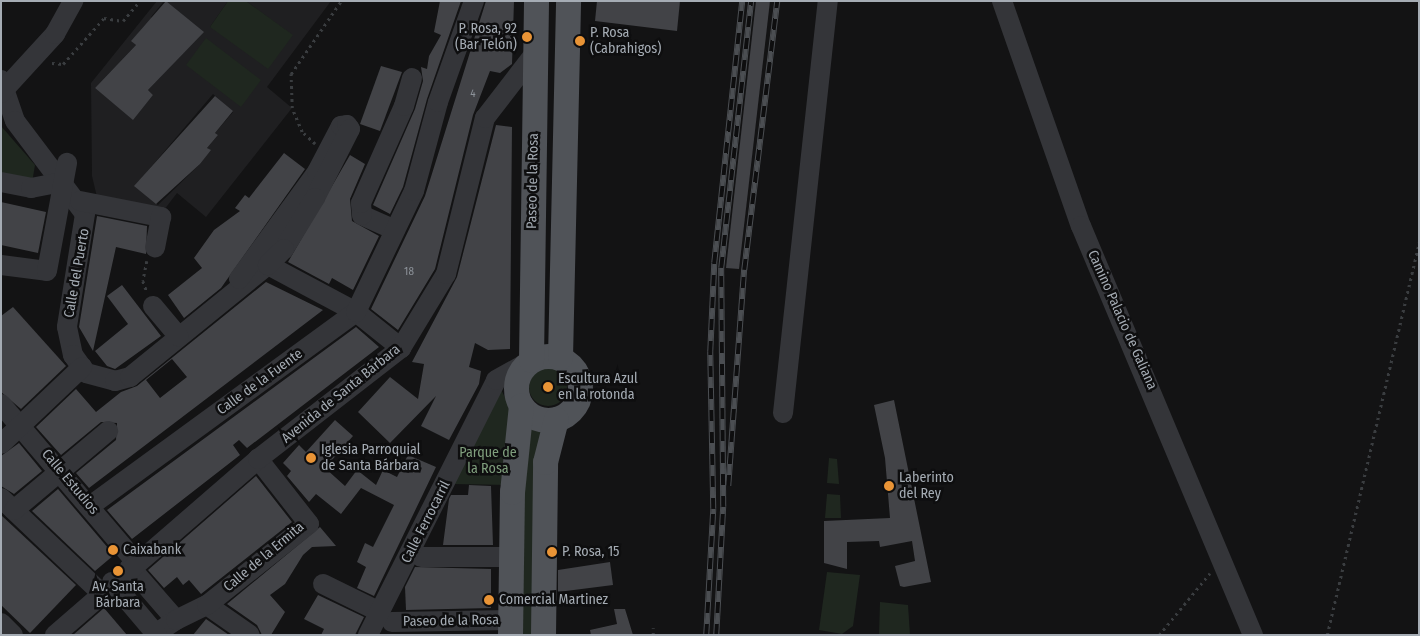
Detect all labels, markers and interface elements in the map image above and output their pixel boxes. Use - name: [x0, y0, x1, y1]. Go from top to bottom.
- place label: P. Rosa, 92 (Bar Telón): [455, 21, 517, 54]
- place label: P. Rosa (Cabrahigos): [590, 25, 661, 58]
- marker: P. Rosa, 92 (Bar Telón): [521, 31, 533, 43]
- marker: P. Rosa (Cabrahigos): [574, 35, 586, 47]
- house number: 4: [470, 87, 476, 101]
- street label: Paseo de la Rosa: [524, 133, 542, 229]
- street label: Calle del Puerto: [61, 227, 93, 319]
- street label: Camino Palacio de Galiana: [1084, 248, 1160, 392]
- house number: 18: [404, 265, 414, 279]
- street label: Avenida de Santa Bárbara: [278, 341, 404, 447]
- street label: Calle de la Fuente: [214, 345, 306, 419]
- place label: Escultura Azul en la rotonda: [558, 371, 638, 404]
- marker: Escultura Azul en la rotonda: [542, 381, 554, 393]
- place label: Iglesia Parroquial de Santa Bárbara: [321, 442, 420, 474]
- park label: Parque de la Rosa: [459, 445, 517, 478]
- street label: Calle Estudios: [38, 446, 102, 518]
- marker: Iglesia Parroquial de Santa Bárbara: [305, 452, 317, 464]
- place label: Laberinto del Rey: [899, 470, 954, 502]
- street label: Calle Ferrocarril: [398, 478, 454, 566]
- marker: Laberinto del Rey: [883, 480, 895, 492]
- street label: Calle de la Ermita: [220, 519, 308, 595]
- place label: Caixabank: [123, 542, 181, 558]
- marker: Caixabank: [107, 544, 119, 556]
- place label: P. Rosa, 15: [562, 544, 620, 560]
- marker: P. Rosa, 15: [546, 546, 558, 558]
- marker: Av. Santa Bárbara: [112, 565, 124, 577]
- place label: Av. Santa Bárbara: [92, 579, 144, 612]
- place label: Comercial Martinez: [499, 592, 608, 608]
- marker: Comercial Martinez: [483, 594, 495, 606]
- street label: Paseo de la Rosa: [403, 612, 499, 630]

